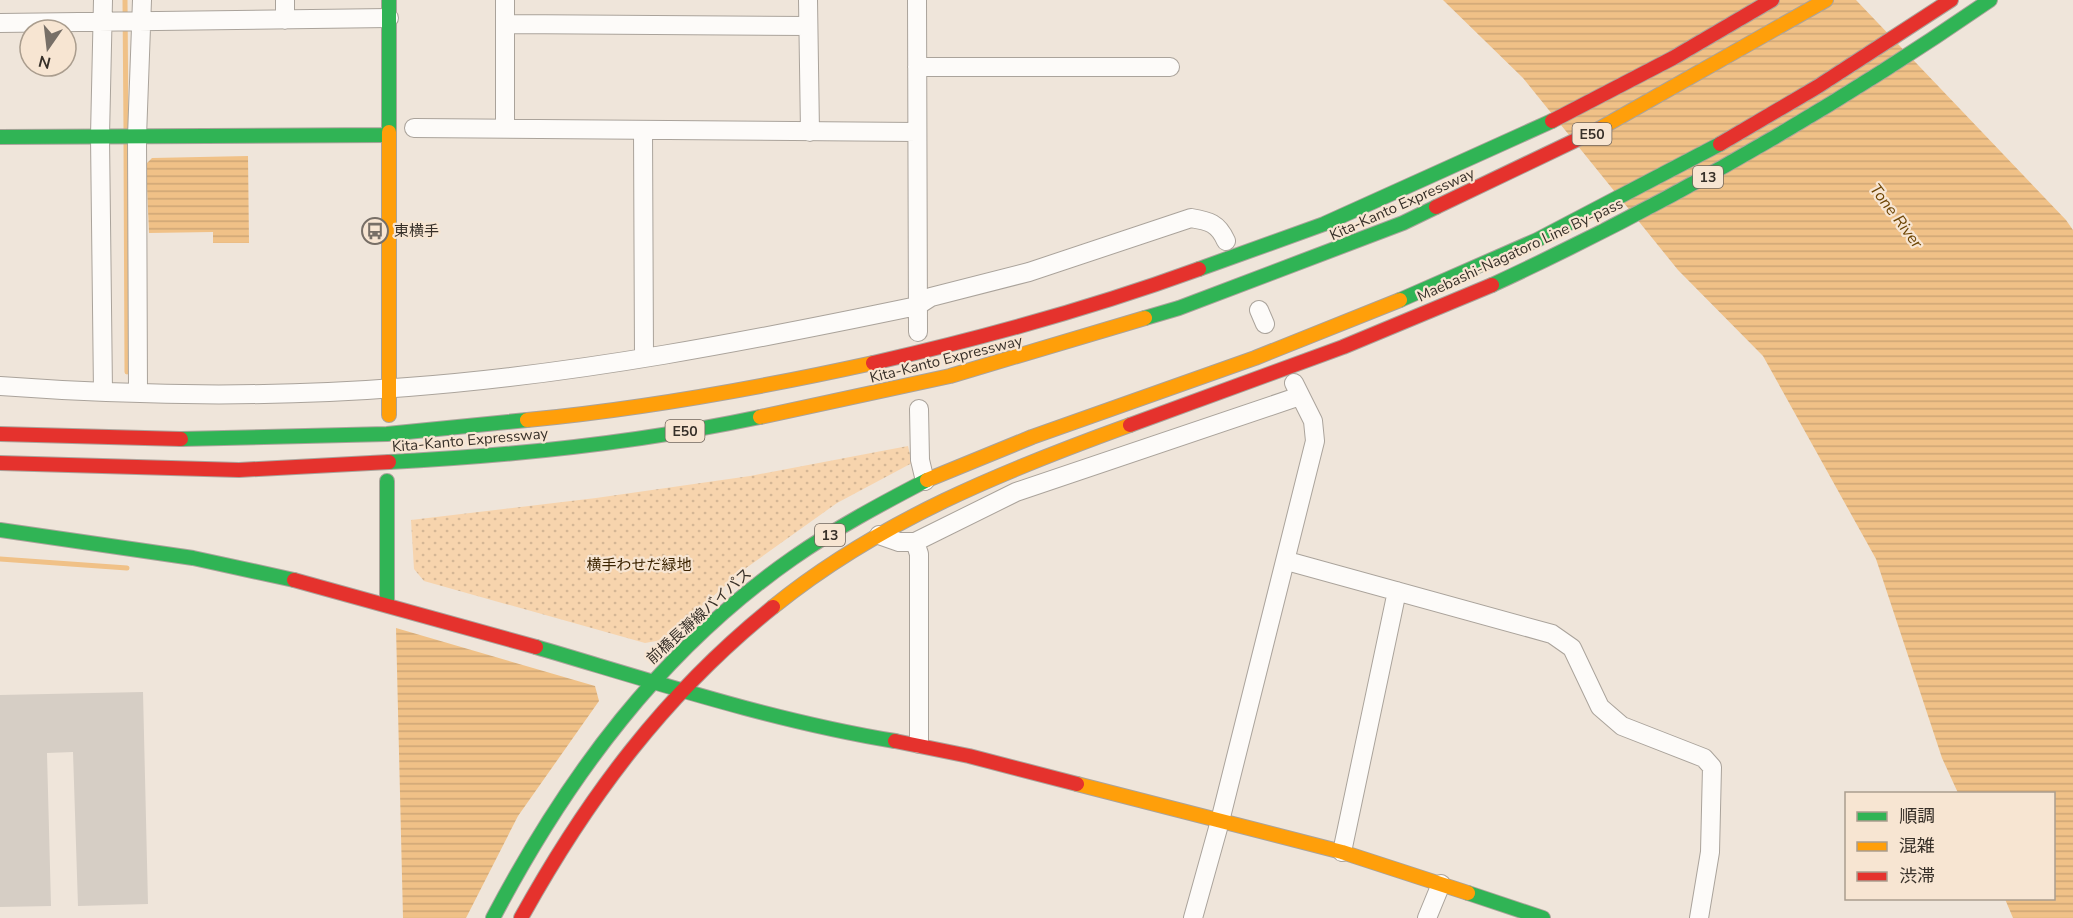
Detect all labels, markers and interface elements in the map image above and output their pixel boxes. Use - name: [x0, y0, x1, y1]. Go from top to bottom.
- north arrow: [18, 18, 78, 78]
- text: N: [36, 49, 53, 74]
- road number: E50: [1572, 123, 1612, 145]
- street label: Kita-Kanto Expressway: [1326, 163, 1478, 245]
- road number: 13: [1693, 166, 1723, 188]
- water label: Tone River: [1864, 179, 1928, 254]
- street label: Maebashi-Nagatoro Line By-pass: [1414, 193, 1626, 307]
- bus stop icon: 東横手: [360, 216, 390, 246]
- place label: 東横手: [394, 221, 439, 241]
- street label: Kita-Kanto Expressway: [868, 330, 1025, 388]
- road number: E50: [666, 420, 704, 442]
- street label: Kita-Kanto Expressway: [391, 423, 549, 457]
- road number: 13: [815, 524, 845, 546]
- park label: 横手わせだ緑地: [586, 555, 692, 575]
- street label: 前橋長瀞線バイパス: [642, 564, 756, 668]
- legend: [1845, 792, 2055, 900]
- text: 順調: [1899, 804, 1935, 828]
- text: 混雑: [1899, 834, 1935, 858]
- text: 渋滞: [1899, 864, 1935, 888]

